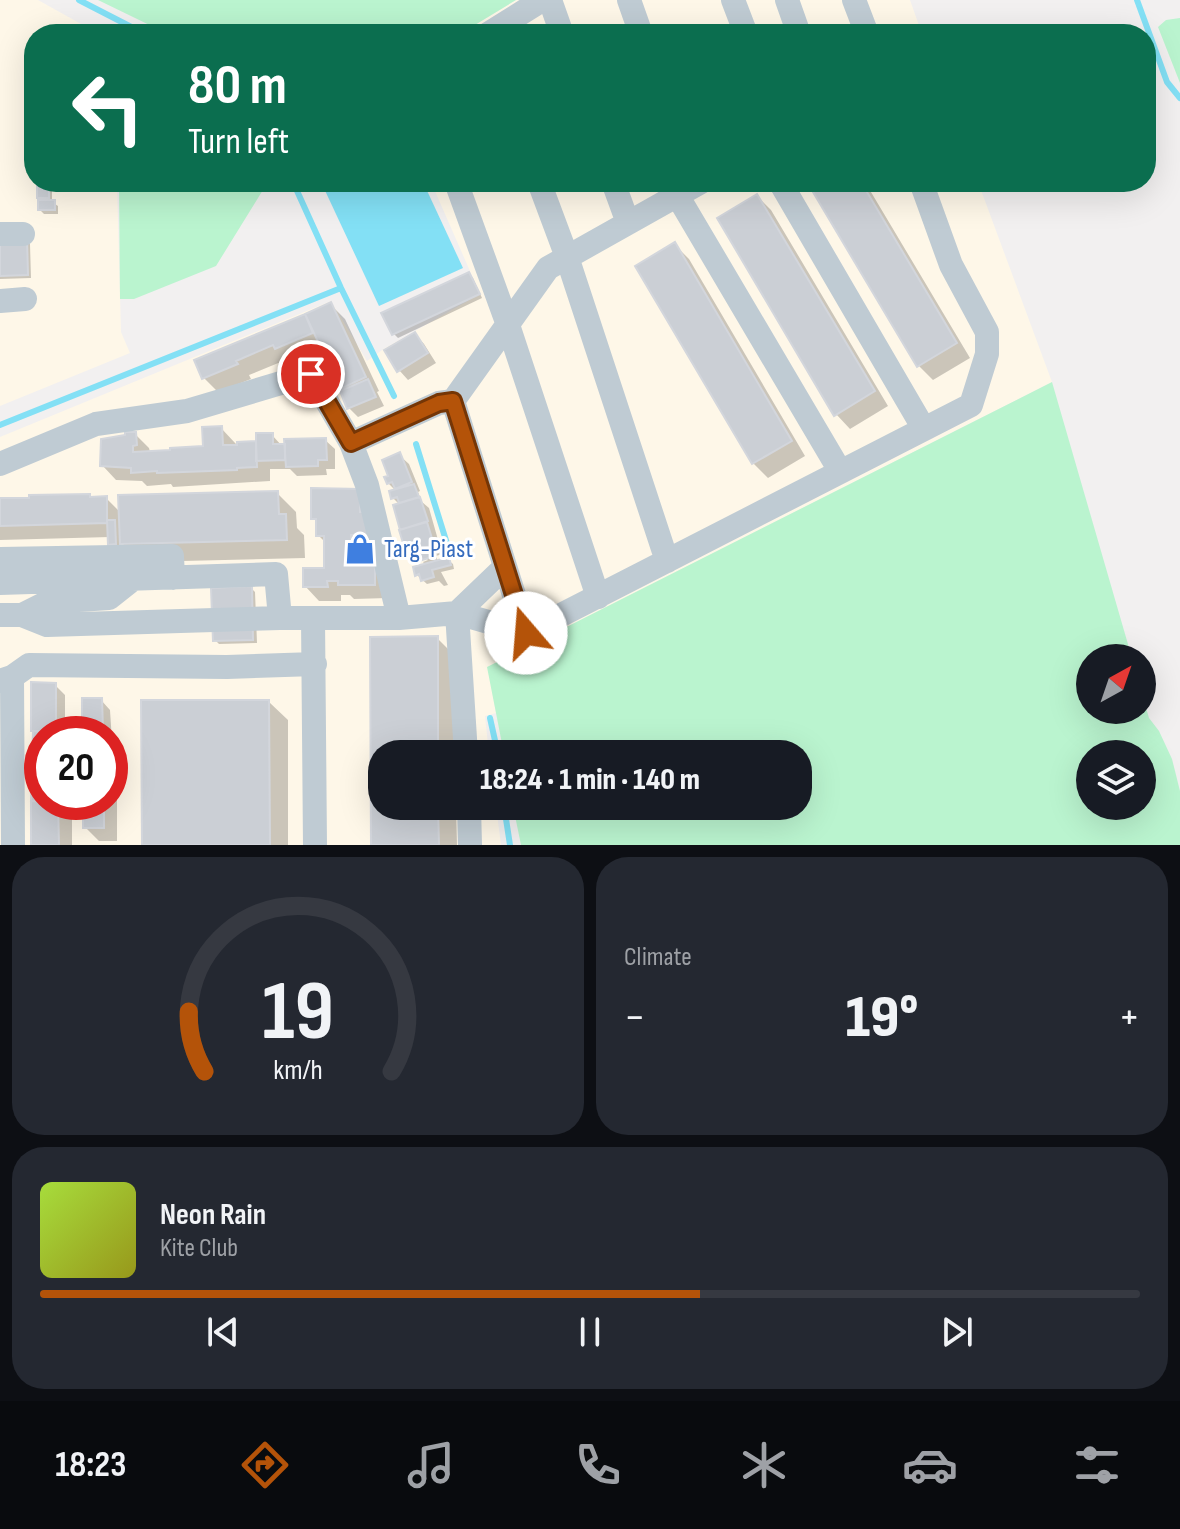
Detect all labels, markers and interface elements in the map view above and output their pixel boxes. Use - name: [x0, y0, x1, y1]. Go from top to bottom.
- text: 80 m: [188, 53, 287, 120]
- icon: left: [56, 56, 160, 160]
- text: Turn left: [188, 121, 289, 164]
- pin: [277, 340, 345, 408]
- icon: arrive: [289, 352, 333, 396]
- shop icon: Targ-Piast: [343, 532, 377, 566]
- place label: Targ-Piast: [384, 534, 473, 565]
- position arrow: [484, 591, 568, 675]
- north arrow: [1076, 644, 1156, 724]
- map controls: [1076, 644, 1156, 820]
- speed limit sign: 20: [24, 716, 128, 820]
- button: layers: [1076, 740, 1156, 820]
- text: 18:24 · 1 min · 140 m: [480, 762, 700, 798]
- text: Climate: [624, 942, 692, 973]
- text: 19: [262, 963, 334, 1063]
- text: 19°: [845, 982, 919, 1054]
- text: −: [624, 991, 646, 1044]
- text: +: [1118, 991, 1140, 1044]
- text: km/h: [273, 1053, 323, 1088]
- text: Neon Rain: [160, 1197, 266, 1233]
- text: Kite Club: [160, 1233, 238, 1264]
- icon: previous: [201, 1310, 245, 1354]
- icon: pause: [568, 1310, 612, 1354]
- icon: next: [935, 1310, 979, 1354]
- icon: directions: [237, 1437, 293, 1493]
- icon: music: [403, 1437, 459, 1493]
- icon: phone: [570, 1437, 626, 1493]
- icon: climate: [736, 1437, 792, 1493]
- icon: car: [902, 1437, 958, 1493]
- icon: filters: [1069, 1437, 1125, 1493]
- text: 18:23: [55, 1444, 126, 1487]

